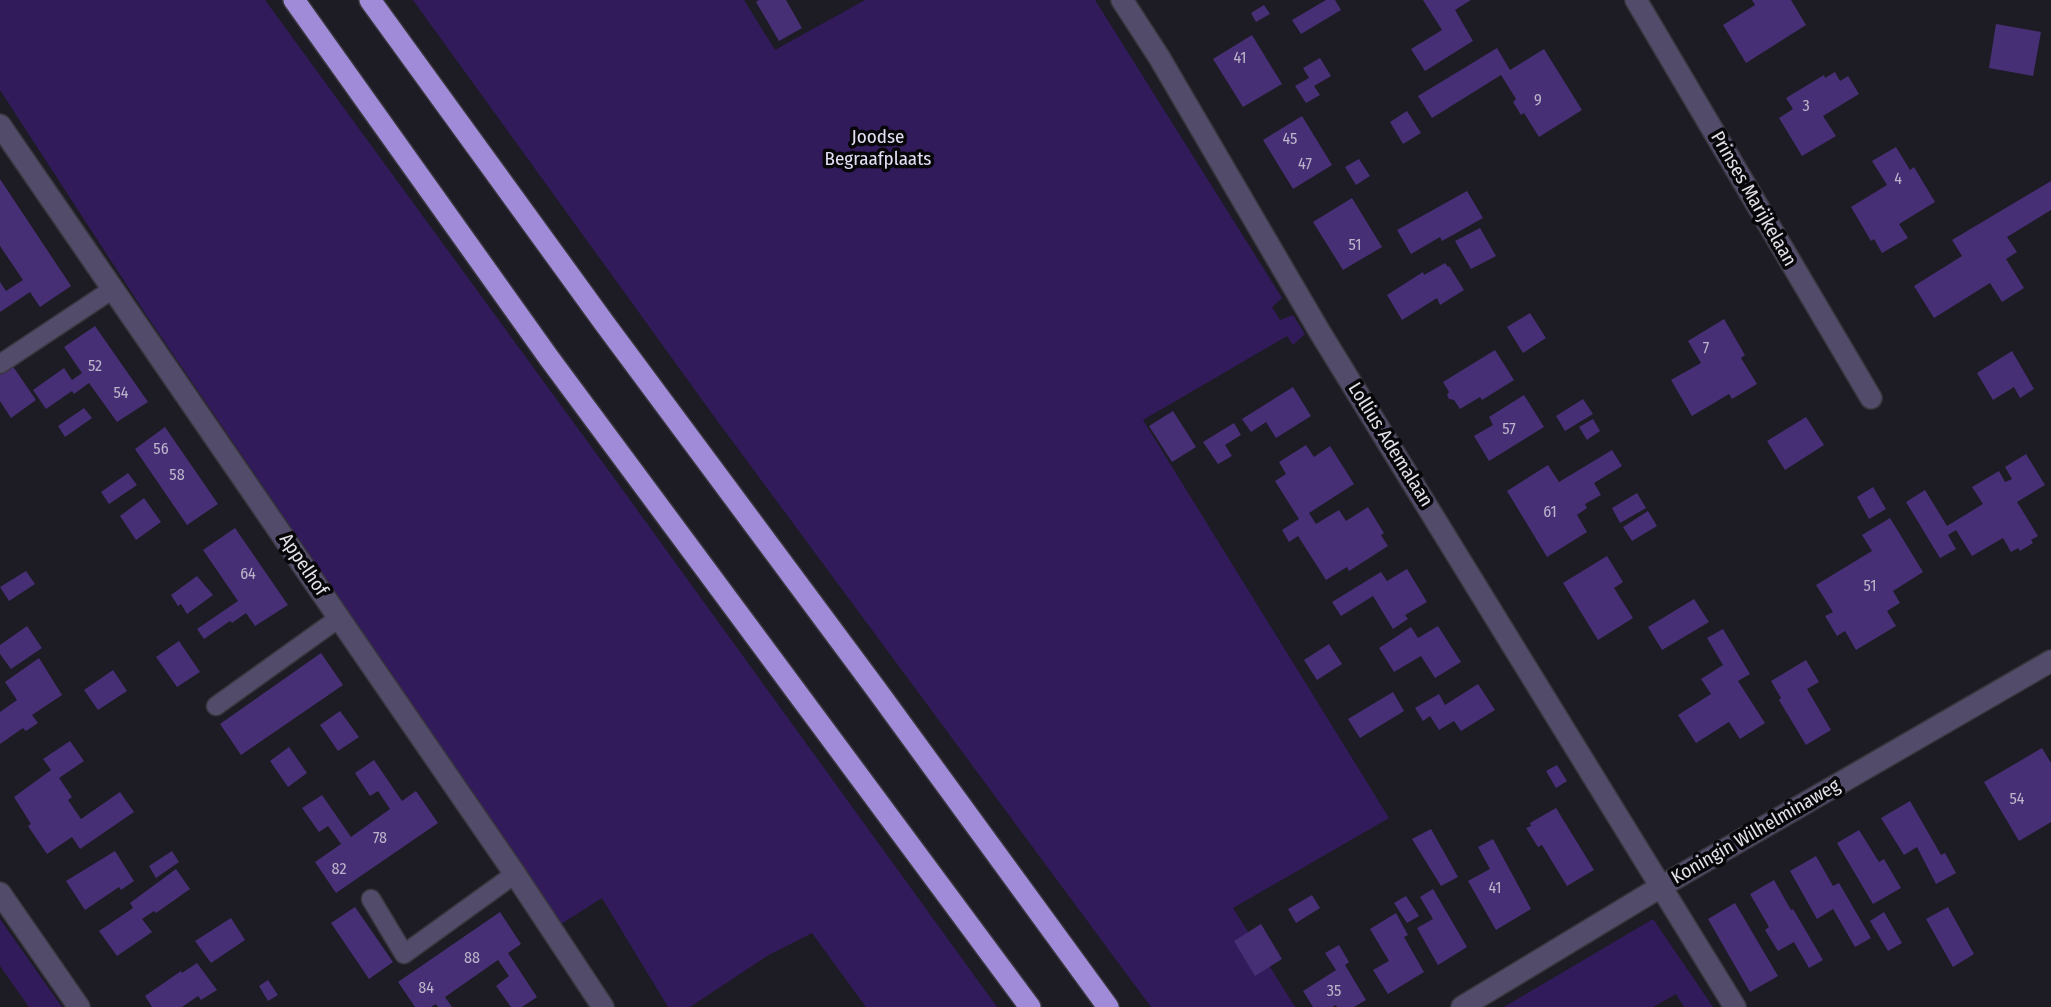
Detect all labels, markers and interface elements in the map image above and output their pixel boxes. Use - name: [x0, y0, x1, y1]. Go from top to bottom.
- house number: 41: [1233, 49, 1247, 69]
- house number: 9: [1534, 91, 1542, 111]
- house number: 3: [1802, 97, 1810, 117]
- park label: Joodse Begraafplaats: [825, 127, 931, 171]
- street label: Prinses Marijkelaan: [1705, 128, 1801, 270]
- house number: 45: [1283, 130, 1297, 150]
- house number: 47: [1298, 155, 1312, 175]
- house number: 4: [1894, 170, 1902, 190]
- house number: 51: [1349, 236, 1361, 256]
- house number: 7: [1703, 339, 1709, 359]
- house number: 52: [88, 357, 102, 377]
- street label: Lollius Ademalaan: [1343, 379, 1437, 511]
- house number: 54: [113, 384, 129, 404]
- house number: 57: [1502, 420, 1516, 440]
- house number: 56: [153, 440, 169, 460]
- house number: 58: [169, 466, 185, 486]
- house number: 61: [1543, 503, 1557, 523]
- street label: Appelhof: [274, 529, 332, 601]
- house number: 64: [240, 565, 256, 585]
- house number: 51: [1864, 577, 1876, 597]
- street label: Koningin Wilhelminaweg: [1668, 774, 1844, 890]
- house number: 54: [2009, 790, 2025, 810]
- house number: 78: [373, 829, 387, 849]
- house number: 82: [332, 860, 346, 880]
- house number: 41: [1488, 879, 1502, 899]
- house number: 88: [464, 949, 480, 969]
- house number: 84: [418, 979, 434, 999]
- house number: 35: [1327, 982, 1341, 1002]

